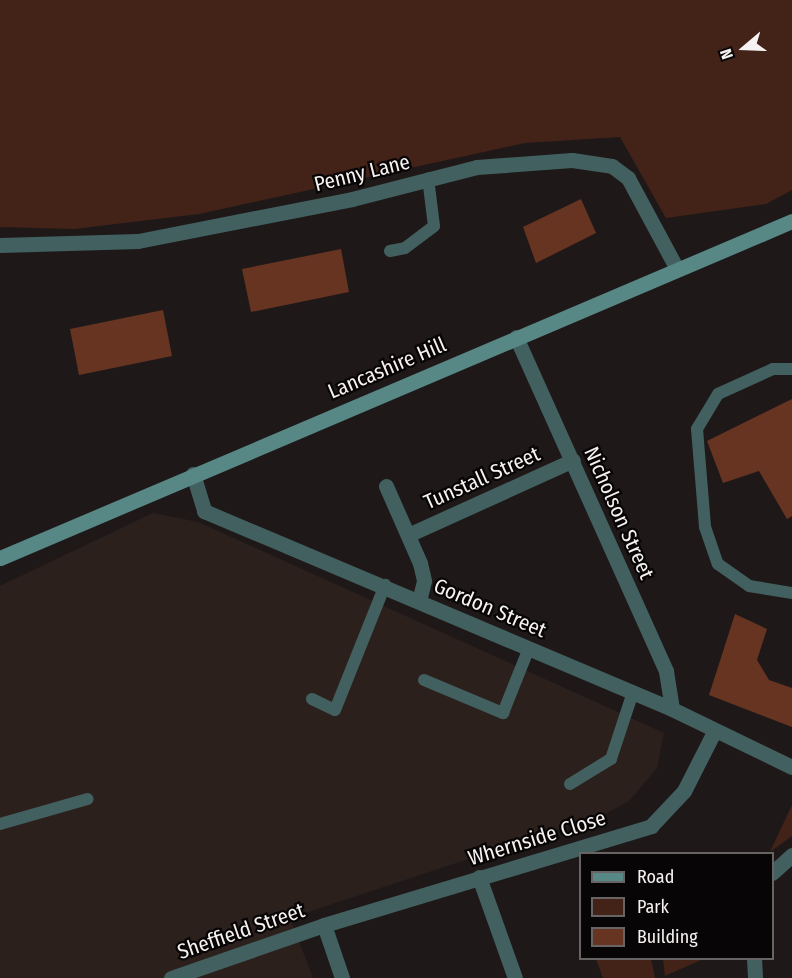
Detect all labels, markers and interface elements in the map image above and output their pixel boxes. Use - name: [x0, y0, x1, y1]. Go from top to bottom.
- north arrow: [714, 18, 774, 78]
- text: N: [716, 46, 737, 62]
- street label: Penny Lane: [311, 149, 413, 197]
- street label: Lancashire Hill: [324, 332, 450, 404]
- street label: Tunstall Street: [420, 441, 544, 515]
- street label: Nicholson Street: [579, 443, 659, 583]
- street label: Gordon Street: [430, 573, 550, 643]
- street label: Whernside Close: [465, 805, 609, 871]
- legend: [579, 852, 774, 960]
- text: Road: [637, 866, 674, 888]
- text: Park: [637, 896, 669, 918]
- street label: Sheffield Street: [174, 897, 308, 965]
- text: Building: [637, 926, 698, 948]

